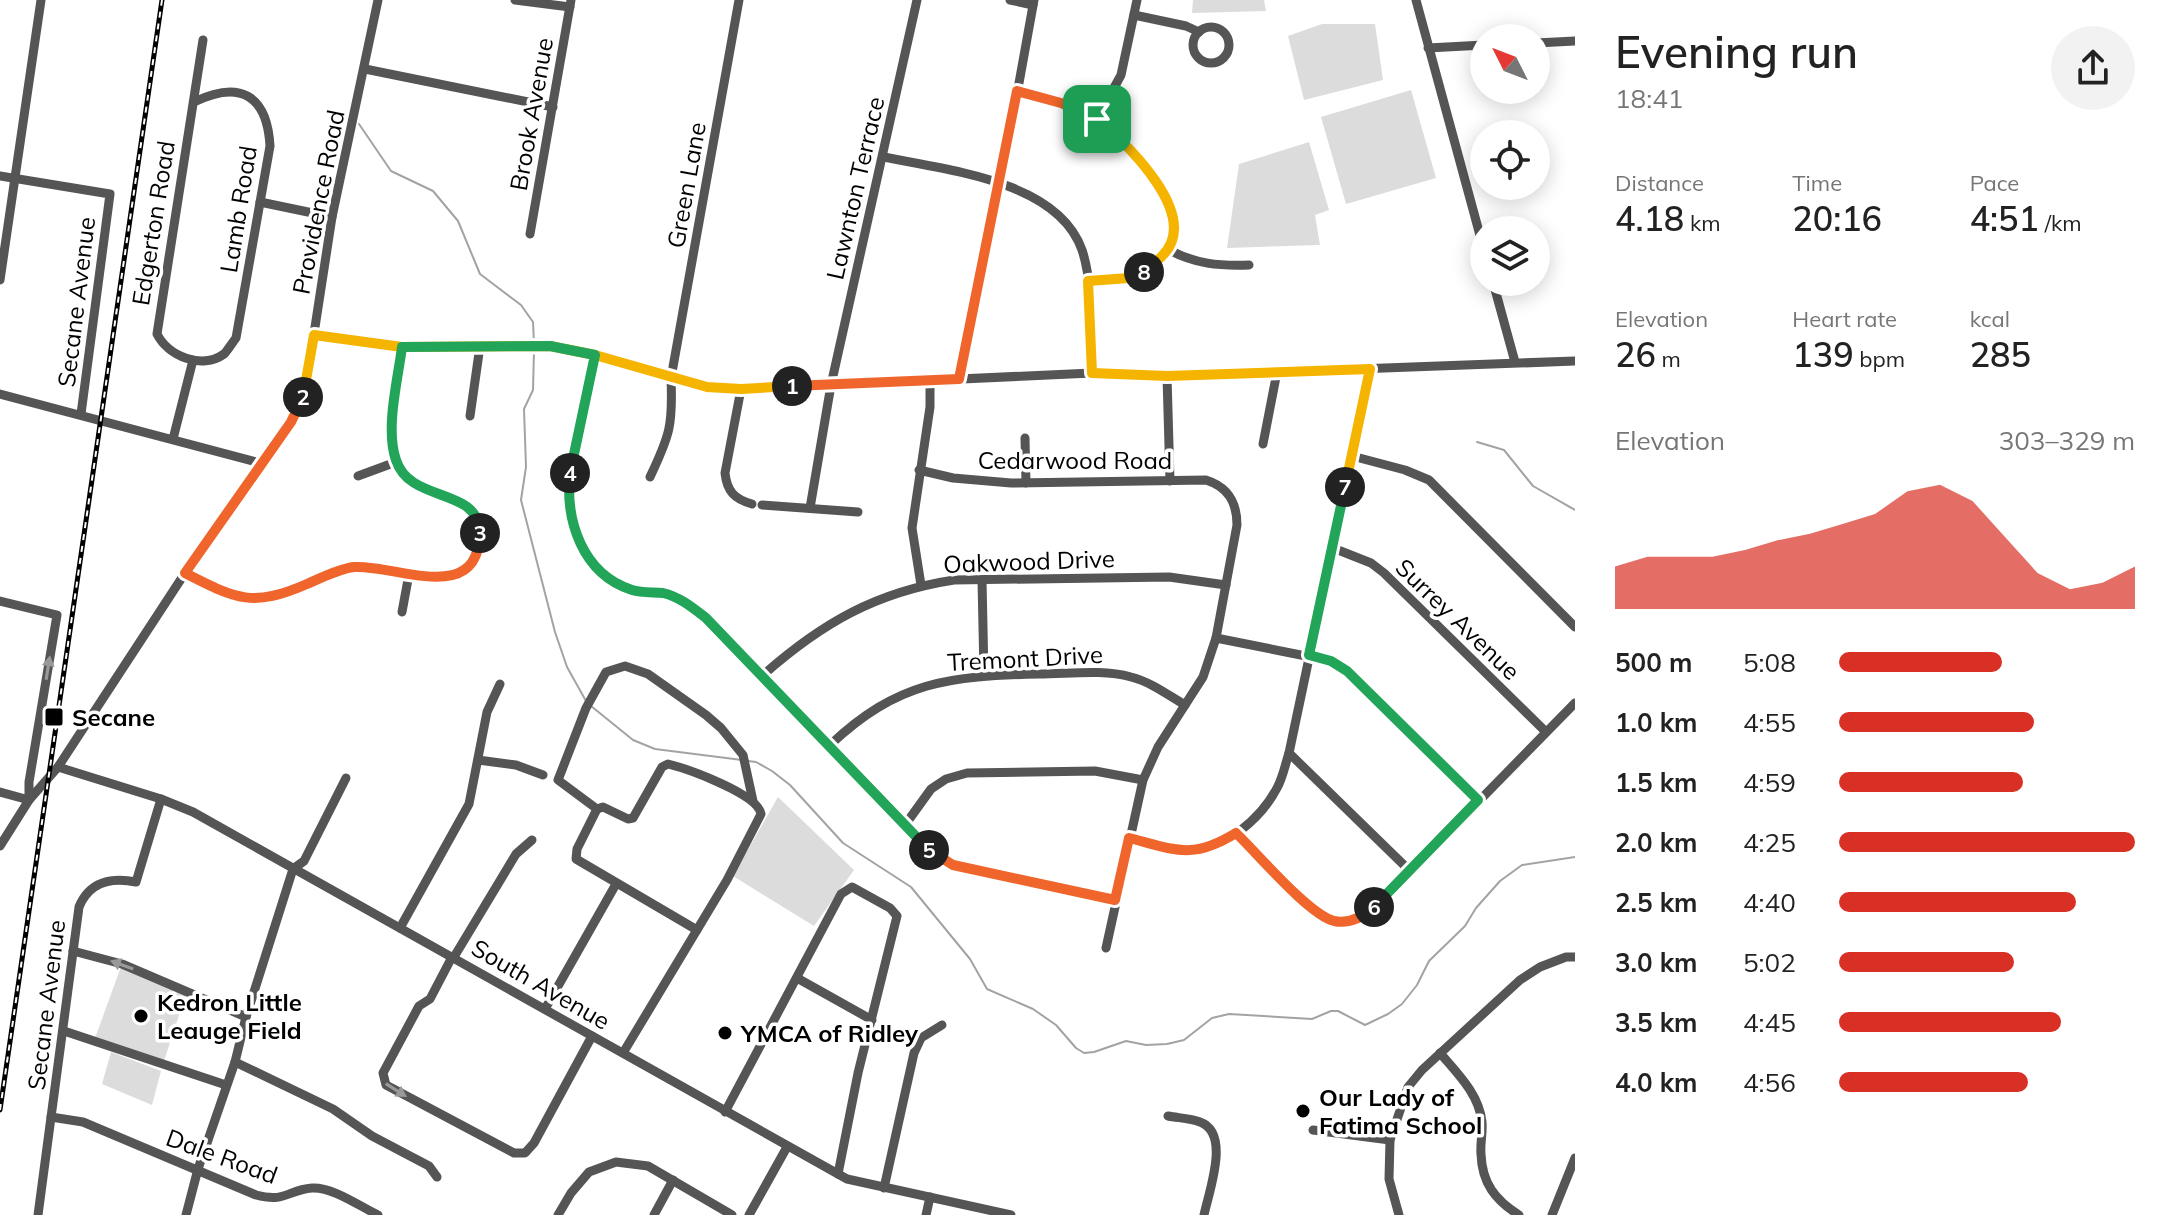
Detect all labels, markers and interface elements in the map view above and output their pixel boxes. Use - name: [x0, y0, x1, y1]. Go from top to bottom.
- north arrow: [1470, 24, 1550, 104]
- map controls: [1470, 24, 1550, 296]
- text: Evening run: [1615, 24, 1858, 79]
- button: share: [2051, 26, 2135, 110]
- street label: Brook Avenue: [503, 35, 559, 193]
- text: 18:41: [1615, 82, 1683, 115]
- pin: [1063, 85, 1131, 153]
- street label: Lawnton Terrace: [819, 94, 891, 282]
- icon: arrive: [1075, 97, 1119, 141]
- street label: Providence Road: [285, 107, 351, 297]
- street label: Green Lane: [660, 120, 712, 250]
- button: locate: [1470, 120, 1550, 200]
- street label: Edgerton Road: [125, 138, 181, 308]
- street label: Lamb Road: [213, 143, 263, 275]
- text: Distance: [1615, 169, 1704, 197]
- text: Time: [1792, 169, 1842, 197]
- text: Pace: [1970, 169, 2019, 197]
- text: 4.18: [1615, 197, 1684, 240]
- text: 20:16: [1792, 197, 1882, 240]
- text: 4:51: [1970, 197, 2039, 240]
- text: km: [1684, 209, 1721, 237]
- text: /km: [2039, 209, 2082, 237]
- street label: Secane Avenue: [51, 215, 101, 389]
- button: layers: [1470, 216, 1550, 296]
- pin: 8: [1124, 252, 1164, 292]
- text: 8: [1137, 258, 1151, 286]
- text: Elevation: [1615, 305, 1708, 333]
- text: Heart rate: [1792, 305, 1897, 333]
- text: kcal: [1970, 305, 2010, 333]
- text: 26: [1615, 333, 1656, 376]
- text: 139: [1792, 333, 1854, 376]
- text: 285: [1970, 333, 2031, 376]
- text: m: [1656, 345, 1681, 373]
- text: bpm: [1854, 345, 1905, 373]
- pin: 1: [772, 366, 812, 406]
- text: 1: [785, 372, 799, 400]
- pin: 2: [283, 377, 323, 417]
- text: 2: [296, 383, 310, 411]
- text: Elevation: [1615, 424, 1725, 457]
- text: 303–329 m: [1999, 424, 2135, 457]
- street label: Cedarwood Road: [978, 445, 1172, 475]
- pin: 4: [550, 453, 590, 493]
- text: 4: [563, 459, 577, 487]
- pin: 7: [1325, 467, 1365, 507]
- text: 7: [1338, 473, 1352, 501]
- pin: 3: [460, 513, 500, 553]
- text: 3: [473, 519, 487, 547]
- street label: Oakwood Drive: [943, 543, 1115, 579]
- street label: Surrey Avenue: [1389, 552, 1527, 686]
- street label: Tremont Drive: [946, 639, 1104, 677]
- text: 500 m: [1615, 646, 1692, 679]
- text: 5:08: [1743, 646, 1796, 679]
- one-way arrow: [42, 655, 55, 680]
- place label: Secane: [72, 702, 155, 732]
- marker: Secane: [43, 706, 65, 728]
- text: 1.0 km: [1615, 706, 1698, 739]
- text: 4:55: [1743, 706, 1796, 739]
- text: 1.5 km: [1615, 766, 1698, 799]
- text: 4:59: [1743, 766, 1796, 799]
- text: 2.0 km: [1615, 826, 1698, 859]
- text: 4:25: [1743, 826, 1796, 859]
- pin: 5: [909, 830, 949, 870]
- text: 5: [922, 836, 936, 864]
- text: 2.5 km: [1615, 886, 1698, 919]
- text: 4:40: [1743, 886, 1796, 919]
- pin: 6: [1354, 887, 1394, 927]
- text: 6: [1367, 893, 1381, 921]
- street label: Secane Avenue: [21, 918, 71, 1092]
- street label: South Avenue: [466, 932, 616, 1036]
- text: 3.0 km: [1615, 946, 1698, 979]
- text: 5:02: [1743, 946, 1796, 979]
- one-way arrow: [110, 958, 134, 971]
- place label: Kedron Little Leauge Field: [157, 987, 302, 1045]
- text: 3.5 km: [1615, 1006, 1698, 1039]
- text: 4:45: [1743, 1006, 1796, 1039]
- marker: Kedron Little Leauge Field: [132, 1007, 150, 1025]
- place label: YMCA of Ridley: [740, 1018, 919, 1048]
- marker: YMCA of Ridley: [716, 1024, 734, 1042]
- text: 4.0 km: [1615, 1066, 1698, 1099]
- text: 4:56: [1743, 1066, 1796, 1099]
- one-way arrow: [385, 1082, 407, 1096]
- place label: Our Lady of Fatima School: [1319, 1082, 1482, 1140]
- marker: Our Lady of Fatima School: [1294, 1102, 1312, 1120]
- street label: Dale Road: [162, 1122, 282, 1190]

